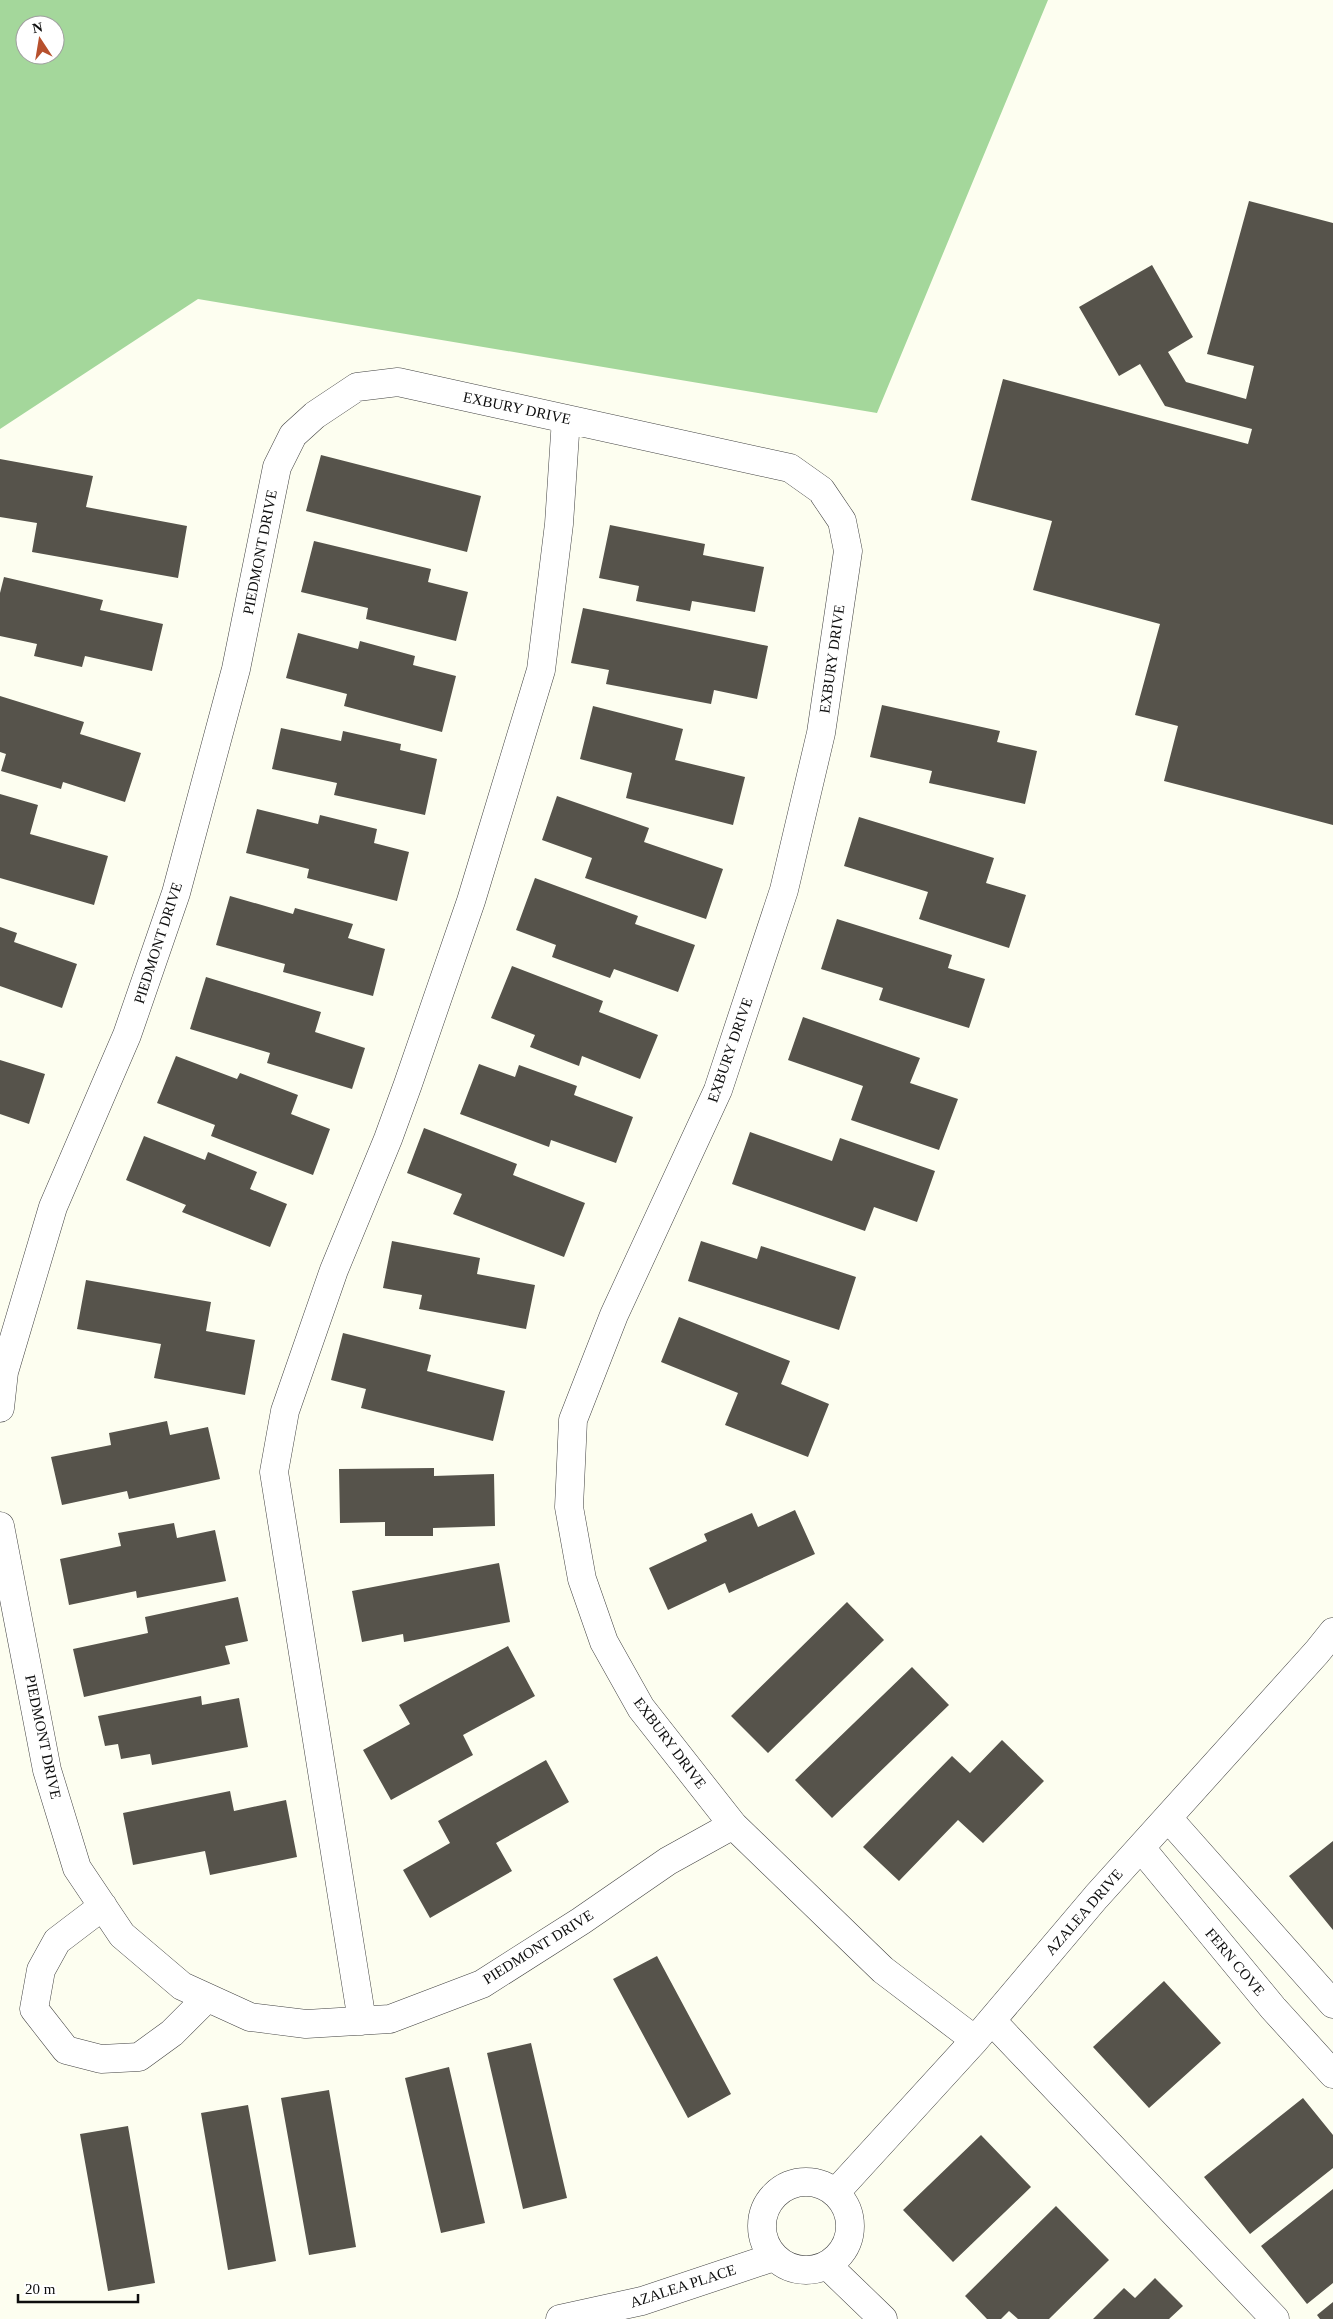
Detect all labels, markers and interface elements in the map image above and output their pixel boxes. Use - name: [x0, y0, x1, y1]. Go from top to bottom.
- north arrow: [15, 15, 65, 65]
- text: N: [31, 19, 44, 36]
- street label: EXBURY DRIVE: [462, 389, 572, 427]
- street label: PIEDMONT DRIVE: [240, 488, 280, 616]
- street label: EXBURY DRIVE: [816, 603, 848, 715]
- street label: PIEDMONT DRIVE: [131, 880, 185, 1006]
- street label: EXBURY DRIVE: [705, 995, 755, 1105]
- street label: PIEDMONT DRIVE: [22, 1673, 64, 1801]
- street label: EXBURY DRIVE: [631, 1694, 709, 1792]
- street label: AZALEA DRIVE: [1042, 1866, 1126, 1958]
- street label: PIEDMONT DRIVE: [480, 1907, 596, 1987]
- street label: FERN COVE: [1202, 1925, 1268, 1999]
- street label: AZALEA PLACE: [628, 2261, 738, 2311]
- scale bar: [18, 2272, 138, 2304]
- text: 20 m: [25, 2281, 56, 2297]

